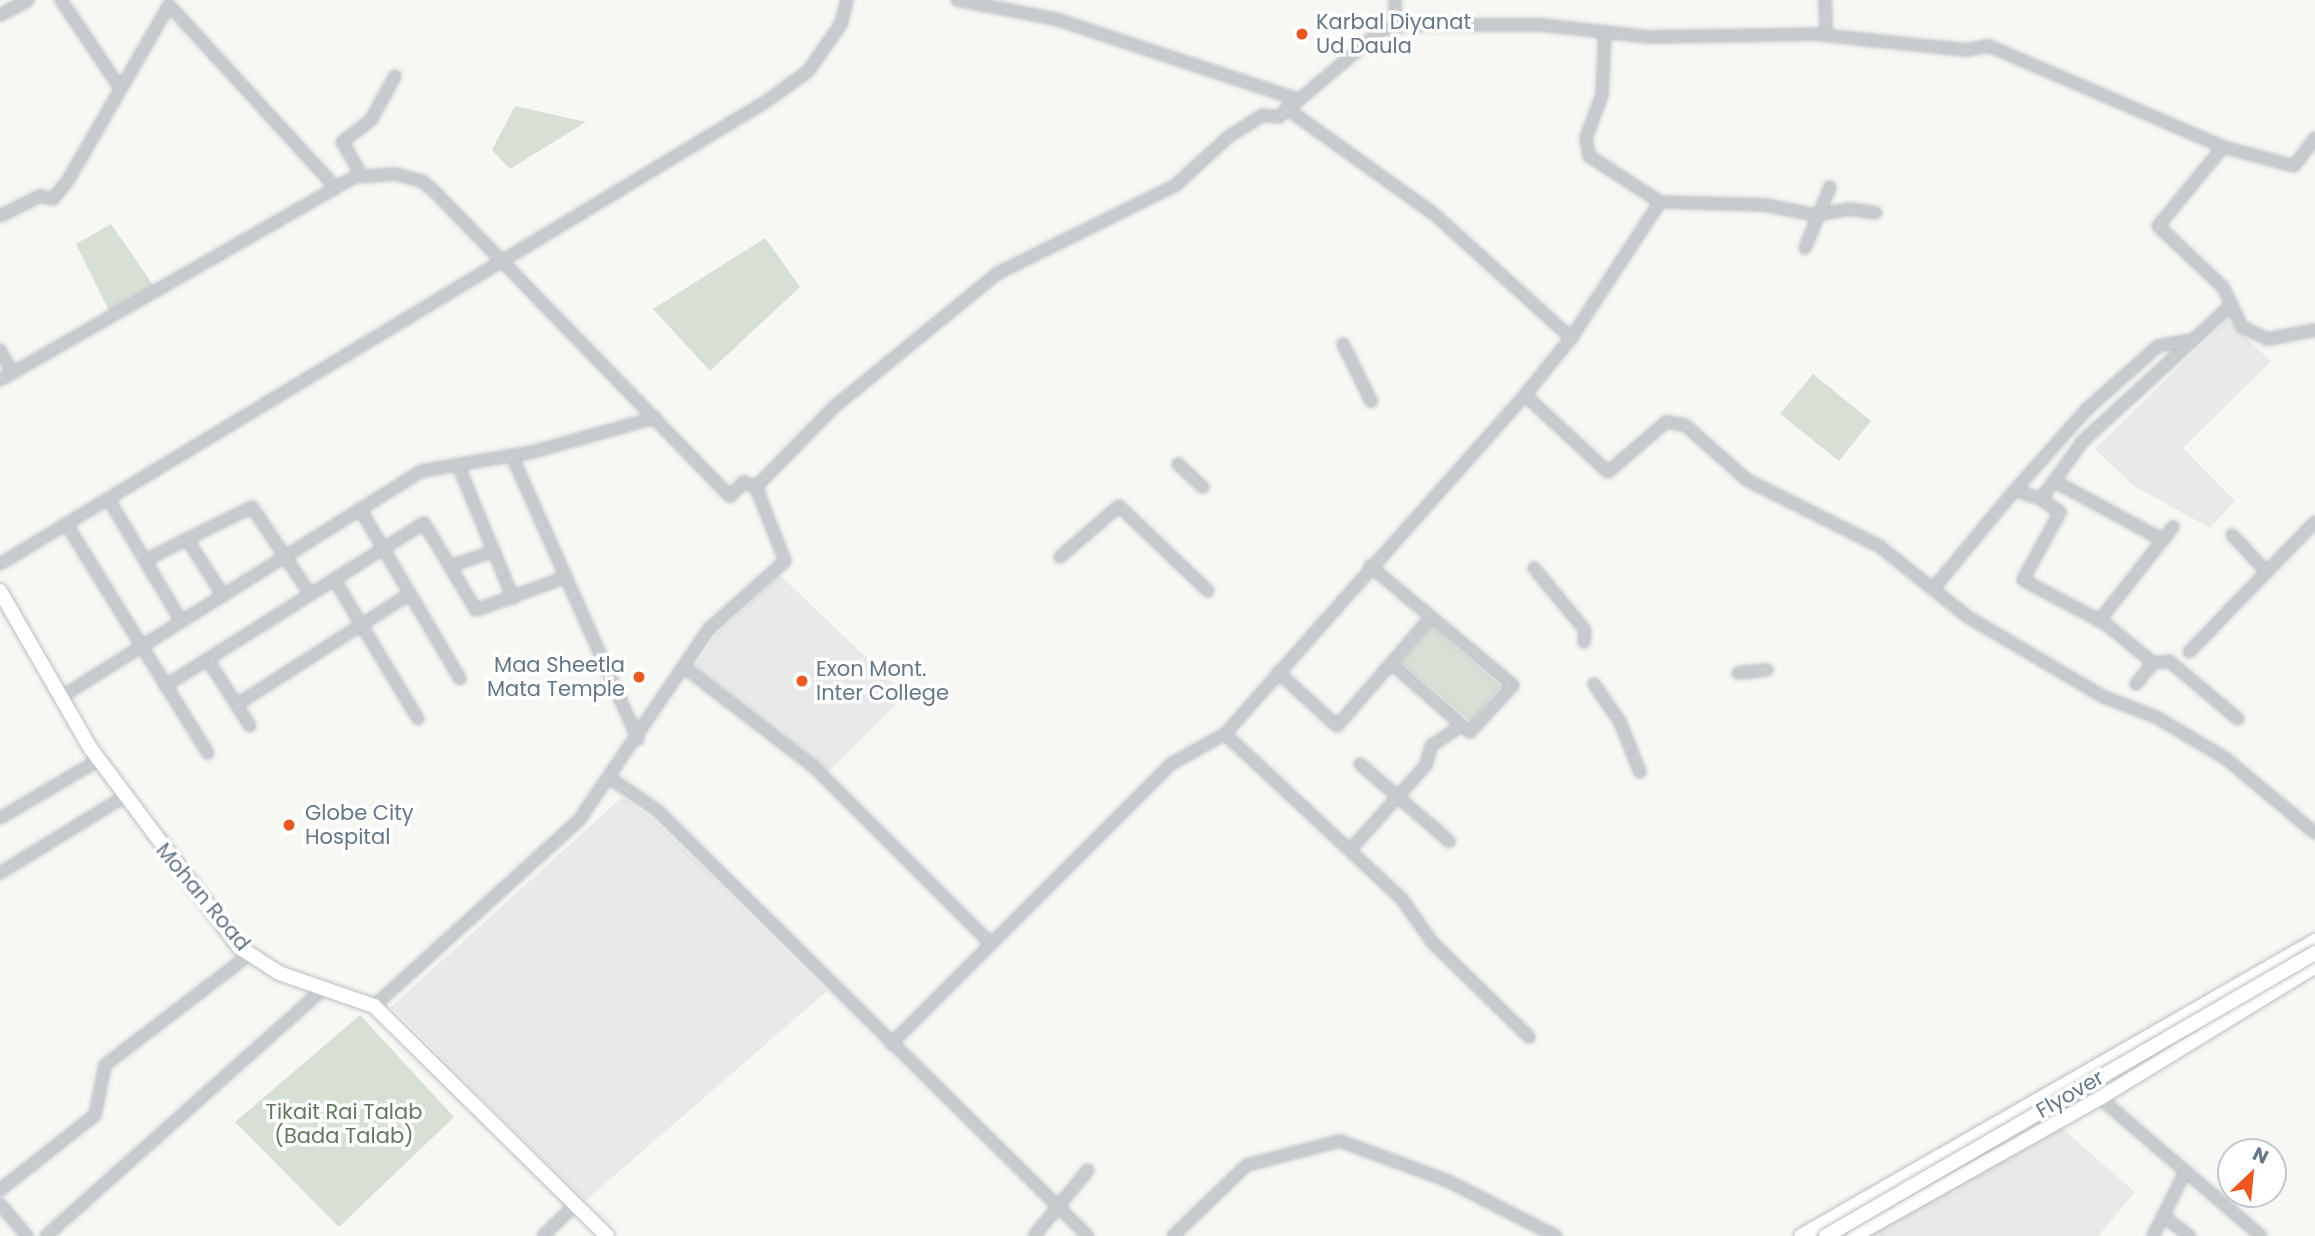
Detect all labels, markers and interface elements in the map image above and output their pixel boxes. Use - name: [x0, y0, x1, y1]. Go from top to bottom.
- place label: Karbal Diyanat Ud Daula: [1316, 9, 1471, 59]
- marker: Karbal Diyanat Ud Daula: [1294, 26, 1310, 42]
- place label: Maa Sheetla Mata Temple: [487, 652, 625, 702]
- place label: Exon Mont. Inter College: [816, 656, 949, 706]
- marker: Maa Sheetla Mata Temple: [631, 669, 647, 685]
- marker: Exon Mont. Inter College: [794, 673, 810, 689]
- place label: Globe City Hospital: [305, 800, 414, 850]
- marker: Globe City Hospital: [279, 815, 299, 835]
- street label: Mohan Road: [151, 838, 255, 956]
- street label: Flyover: [2032, 1065, 2108, 1123]
- park label: Tikait Rai Talab (Bada Talab): [266, 1099, 422, 1149]
- north arrow: [2217, 1138, 2287, 1208]
- text: N: [2248, 1140, 2273, 1171]

